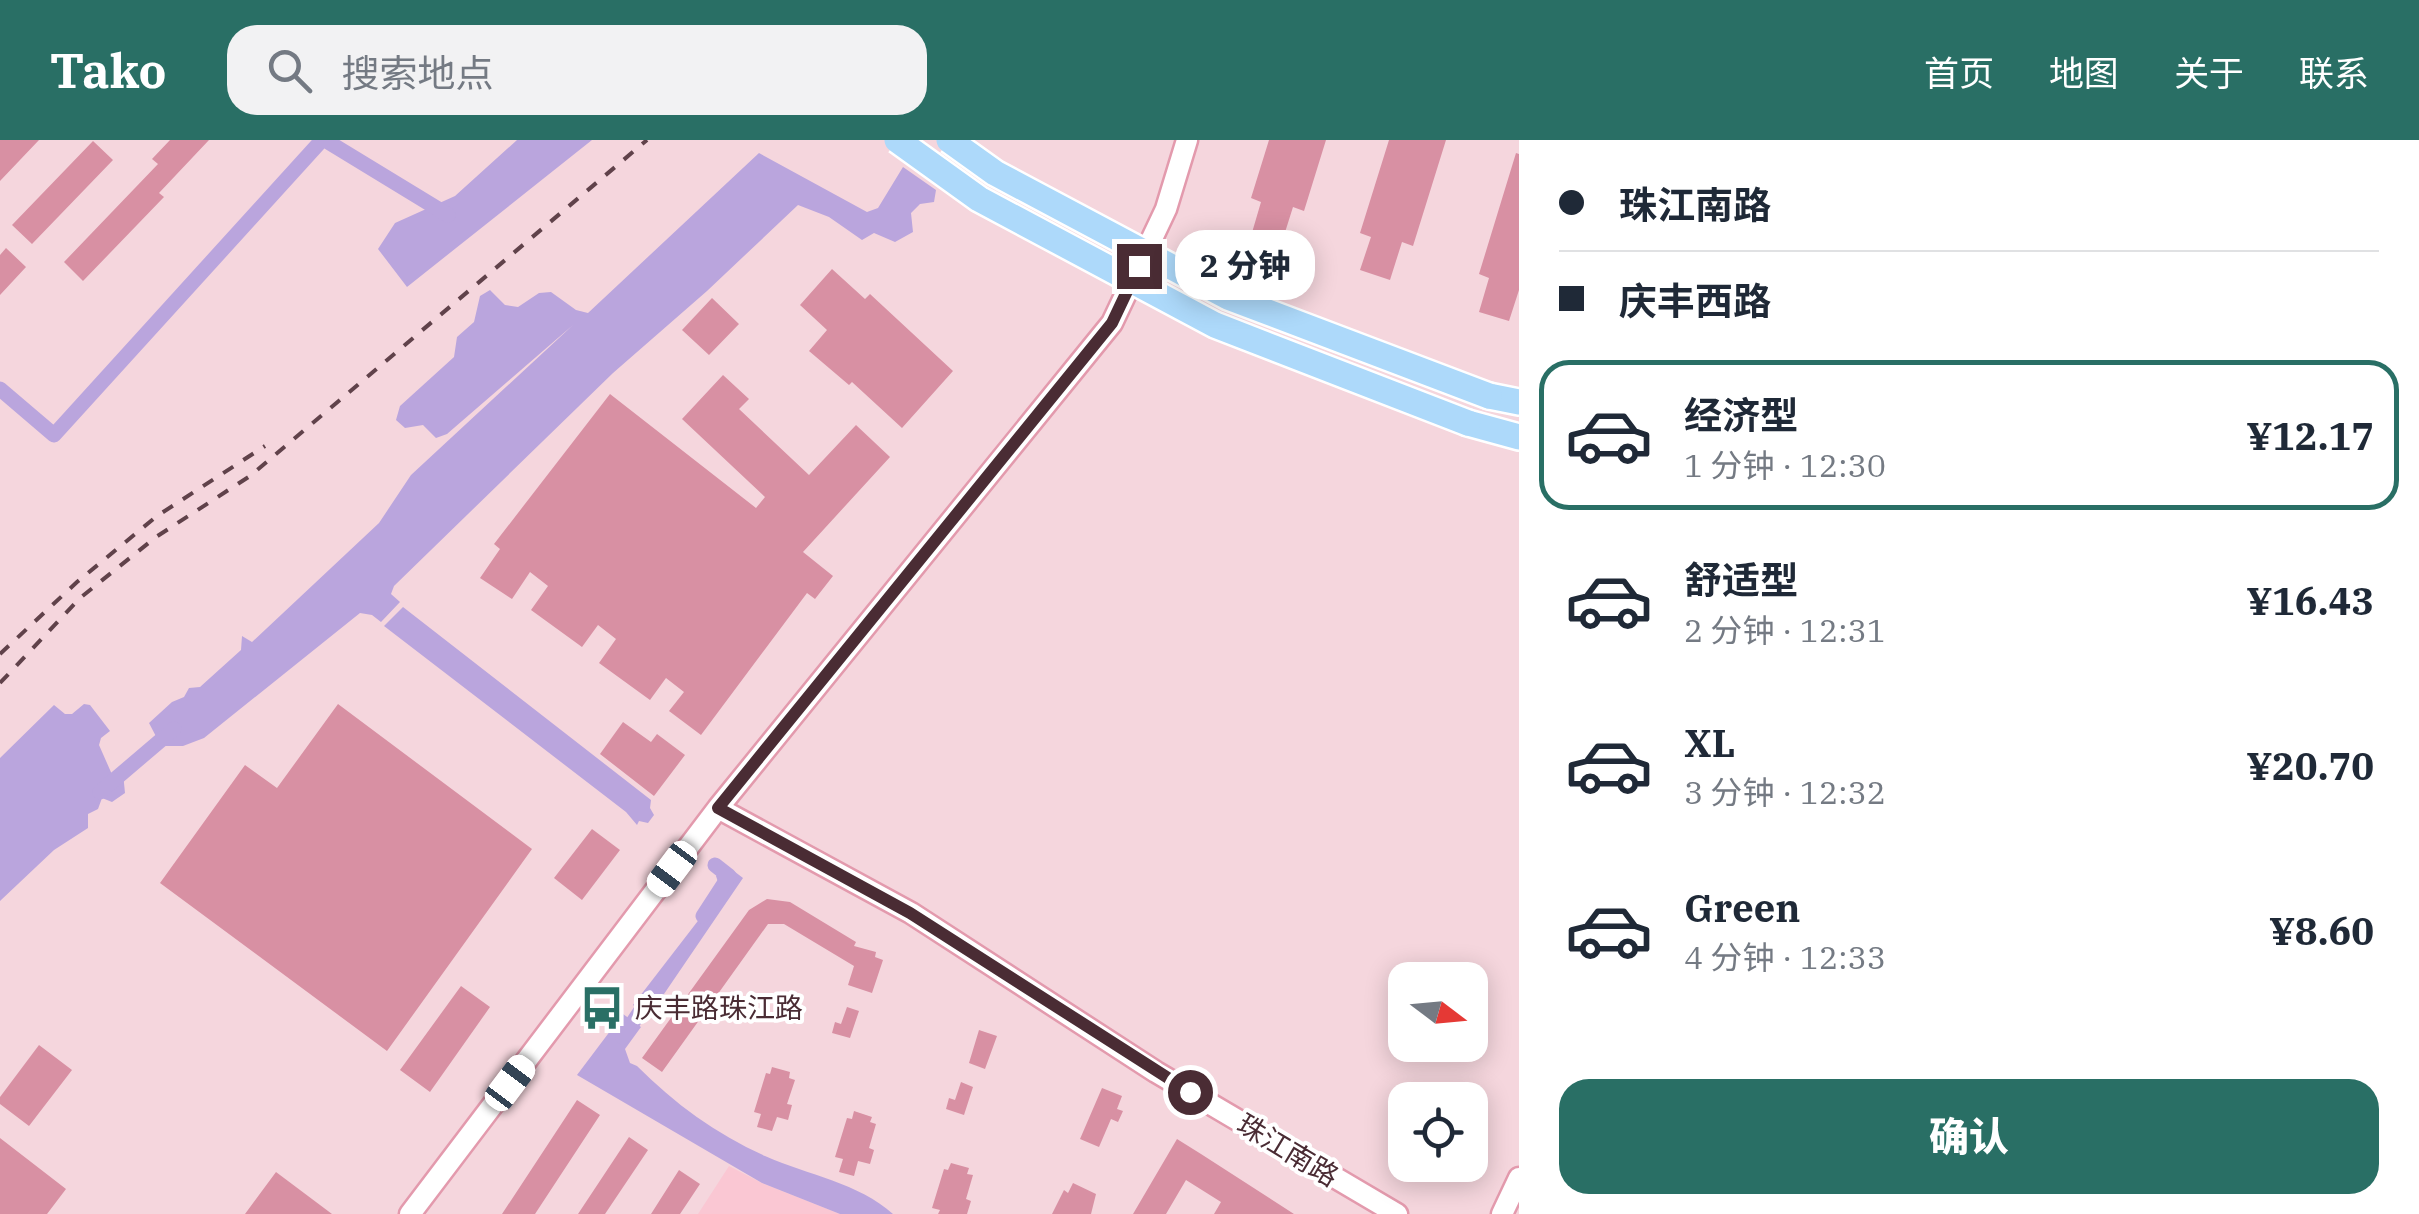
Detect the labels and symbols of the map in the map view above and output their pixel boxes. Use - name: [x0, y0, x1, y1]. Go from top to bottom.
- callout: 2 分钟: [1174, 231, 1314, 301]
- route end: [1117, 244, 1162, 289]
- car: [642, 836, 702, 902]
- north arrow: [1388, 962, 1488, 1062]
- bus stop icon: 庆丰路珠江路: [578, 984, 626, 1032]
- place label: 庆丰路珠江路: [635, 989, 803, 1026]
- car: [480, 1050, 540, 1116]
- route start: [1168, 1070, 1213, 1115]
- street label: 珠江南路: [1231, 1105, 1346, 1194]

